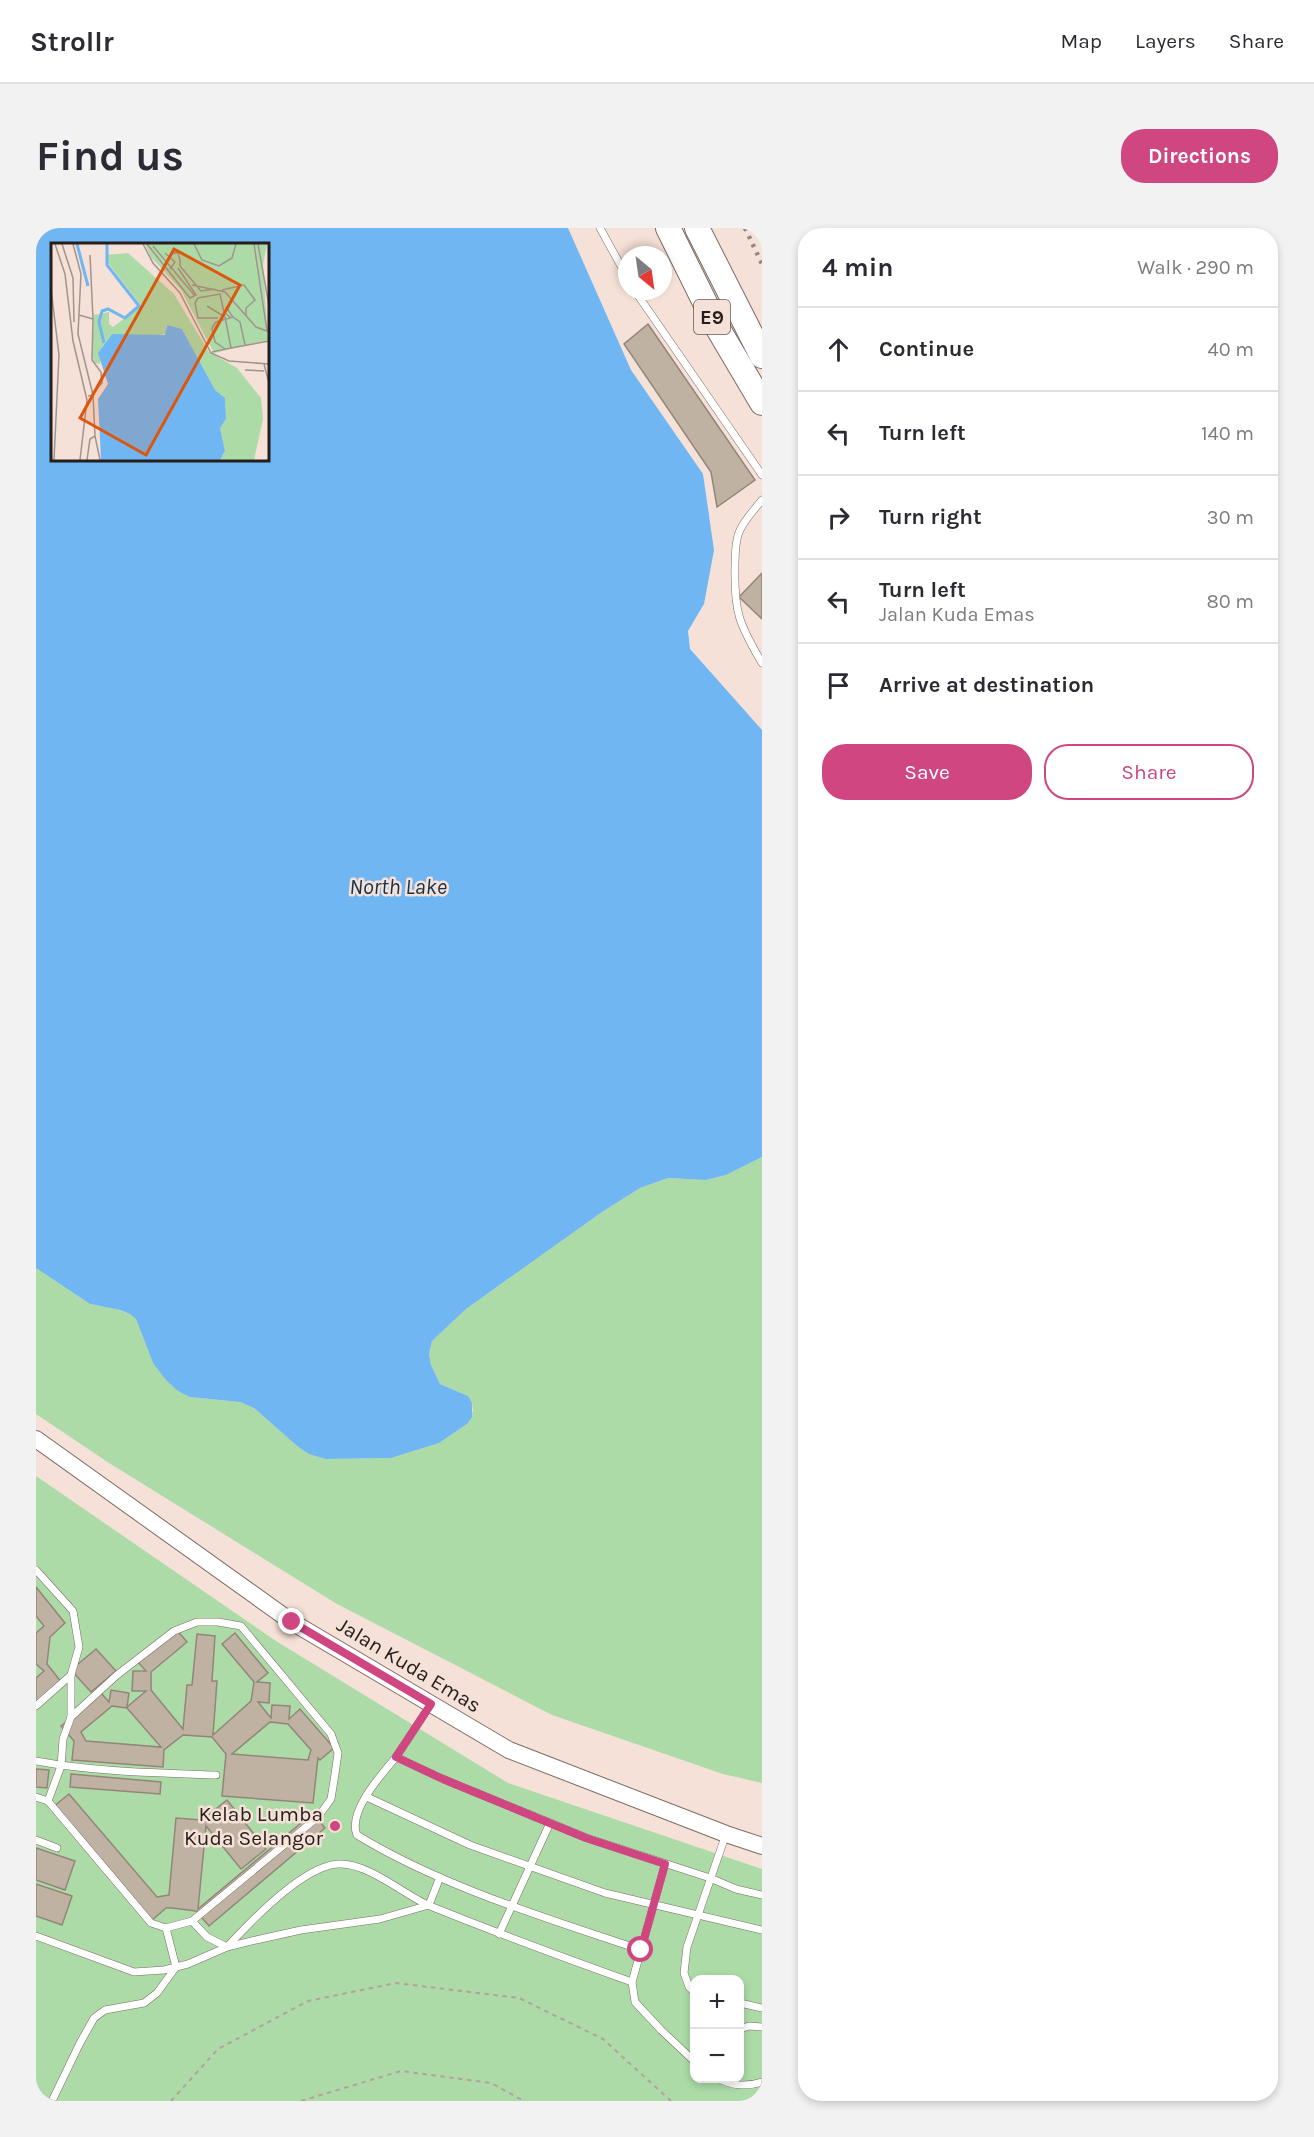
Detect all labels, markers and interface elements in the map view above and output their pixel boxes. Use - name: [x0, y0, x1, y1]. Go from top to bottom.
- text: Strollr: [30, 25, 114, 58]
- text: Map: [1060, 29, 1102, 53]
- text: Layers: [1135, 29, 1196, 53]
- text: Share: [1229, 29, 1284, 53]
- button: Directions: [1121, 129, 1278, 183]
- text: Find us: [36, 131, 184, 181]
- inset map: [51, 243, 268, 460]
- north arrow: [618, 246, 672, 300]
- text: 4 min: [822, 252, 893, 283]
- text: Walk · 290 m: [1137, 256, 1254, 279]
- road number: E9: [694, 300, 730, 334]
- icon: ahead: [822, 333, 855, 366]
- text: Continue: [879, 336, 974, 362]
- text: 40 m: [1208, 338, 1254, 361]
- icon: left: [822, 417, 855, 450]
- text: Turn left: [879, 420, 966, 446]
- text: 140 m: [1201, 422, 1254, 445]
- icon: right: [822, 501, 855, 534]
- text: Turn right: [879, 504, 982, 530]
- text: 30 m: [1207, 506, 1254, 529]
- text: Turn left: [879, 577, 966, 603]
- icon: left: [822, 585, 855, 618]
- text: 80 m: [1206, 590, 1254, 613]
- text: Jalan Kuda Emas: [879, 603, 1035, 626]
- icon: arrive: [822, 669, 855, 702]
- text: Arrive at destination: [879, 672, 1094, 698]
- button: Save: [822, 744, 1032, 800]
- button: Share: [1044, 744, 1254, 800]
- water label: North Lake: [349, 874, 447, 900]
- route end: [278, 1608, 304, 1634]
- street label: Jalan Kuda Emas: [333, 1613, 485, 1717]
- place label: Kelab Lumba Kuda Selangor: [184, 1802, 323, 1850]
- marker: Kelab Lumba Kuda Selangor: [328, 1819, 342, 1833]
- route start: [627, 1936, 653, 1962]
- map controls: [690, 1975, 744, 2083]
- button: +: [690, 1975, 744, 2029]
- button: −: [690, 2029, 744, 2083]

